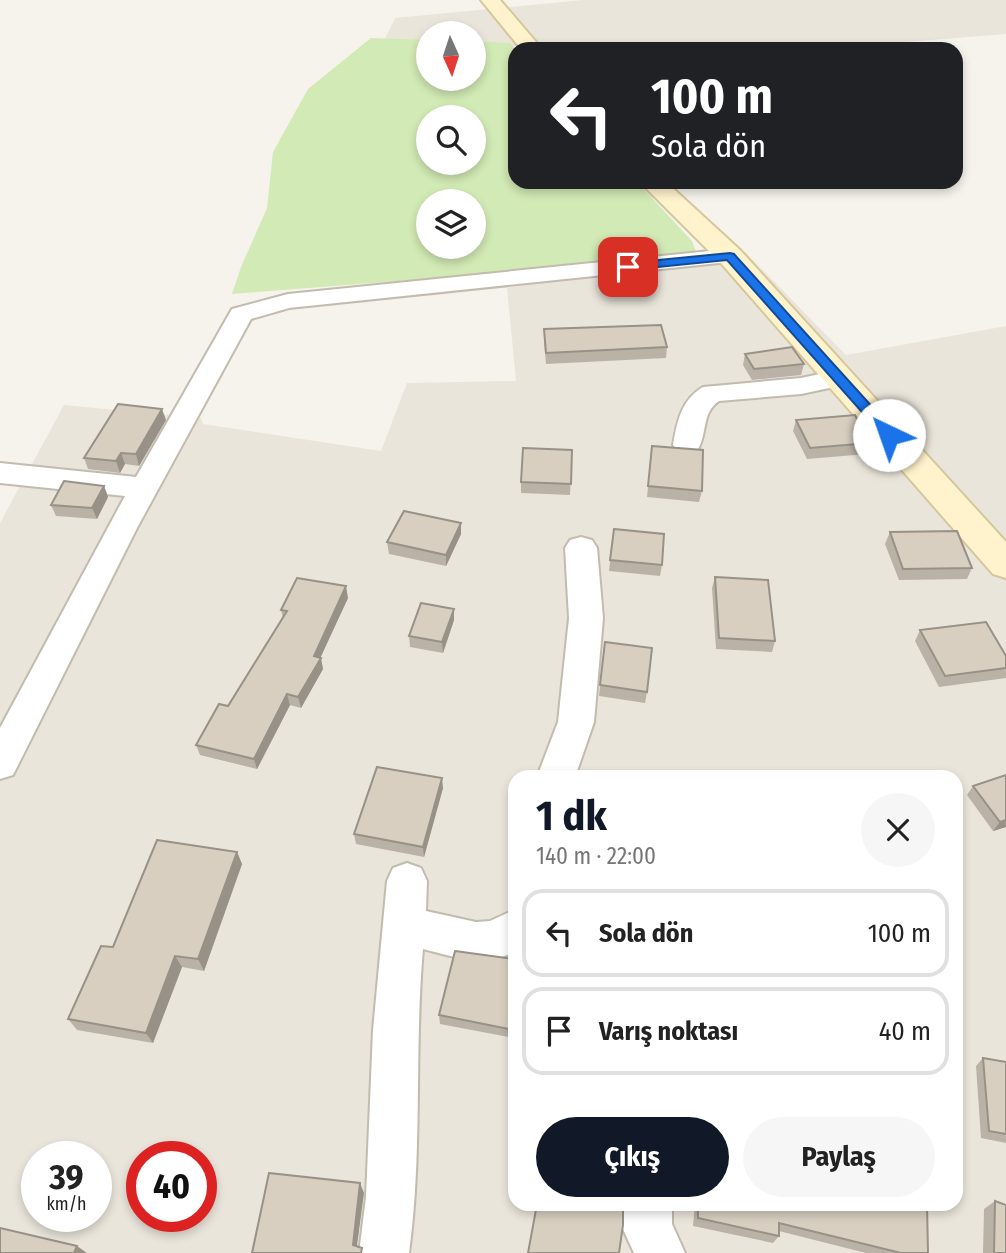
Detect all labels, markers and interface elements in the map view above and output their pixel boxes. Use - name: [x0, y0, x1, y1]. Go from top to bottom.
- north arrow: [416, 21, 486, 91]
- map controls: [416, 21, 486, 259]
- text: 100 m: [651, 67, 773, 126]
- icon: left: [536, 70, 627, 161]
- button: search: [416, 105, 486, 175]
- text: Sola dön: [651, 127, 766, 165]
- button: layers: [416, 189, 486, 259]
- pin: [598, 237, 658, 297]
- icon: arrive: [609, 248, 647, 286]
- position arrow: [852, 398, 926, 472]
- text: 1 dk: [536, 791, 607, 841]
- button: close: [861, 793, 935, 867]
- text: 140 m · 22:00: [536, 842, 656, 870]
- icon: left: [540, 914, 578, 952]
- text: Sola dön: [599, 918, 693, 949]
- text: 100 m: [868, 918, 931, 949]
- icon: arrive: [540, 1012, 578, 1050]
- text: Varış noktası: [599, 1016, 738, 1047]
- text: 40 m: [879, 1016, 931, 1047]
- button: Çıkış: [536, 1117, 729, 1197]
- button: Paylaş: [743, 1117, 935, 1197]
- speed limit sign: 40: [126, 1141, 217, 1232]
- text: 39: [49, 1156, 84, 1198]
- text: km/h: [46, 1193, 87, 1215]

